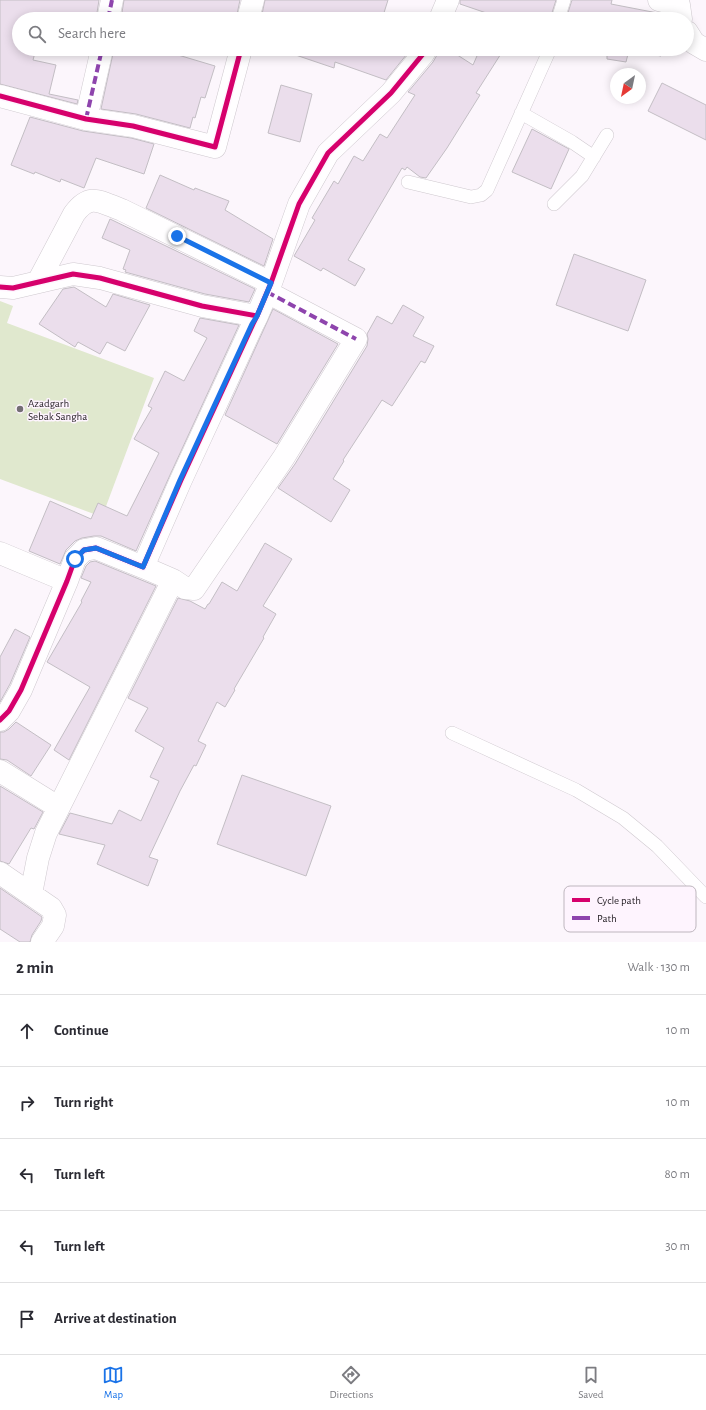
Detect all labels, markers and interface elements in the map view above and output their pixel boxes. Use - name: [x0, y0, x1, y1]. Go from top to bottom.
- search box: [12, 12, 694, 56]
- icon: search: [26, 23, 48, 45]
- text: Search here: [58, 26, 126, 41]
- north arrow: [610, 68, 646, 104]
- route end: [168, 227, 186, 245]
- place label: Azadgarh Sebak Sangha: [28, 398, 87, 422]
- marker: Azadgarh Sebak Sangha: [15, 404, 25, 414]
- route start: [66, 550, 84, 568]
- legend: [564, 886, 696, 932]
- text: Cycle path: [597, 895, 641, 906]
- text: Path: [597, 913, 617, 924]
- text: 2 min: [16, 959, 54, 976]
- text: Walk · 130 m: [627, 961, 690, 974]
- icon: ahead: [16, 1020, 38, 1042]
- text: Continue: [54, 1023, 109, 1038]
- text: 10 m: [666, 1024, 690, 1037]
- icon: right: [16, 1092, 38, 1114]
- text: Turn right: [54, 1095, 113, 1110]
- text: 10 m: [666, 1096, 690, 1109]
- icon: left: [16, 1164, 38, 1186]
- text: Turn left: [54, 1167, 105, 1182]
- text: 80 m: [664, 1168, 690, 1181]
- icon: left: [16, 1236, 38, 1258]
- text: Turn left: [54, 1239, 105, 1254]
- text: 30 m: [665, 1240, 690, 1253]
- icon: arrive: [16, 1308, 38, 1330]
- text: Arrive at destination: [54, 1311, 177, 1326]
- tab: Map: [102, 1364, 124, 1401]
- tab: Directions: [329, 1364, 373, 1401]
- tab: Saved: [578, 1364, 603, 1401]

